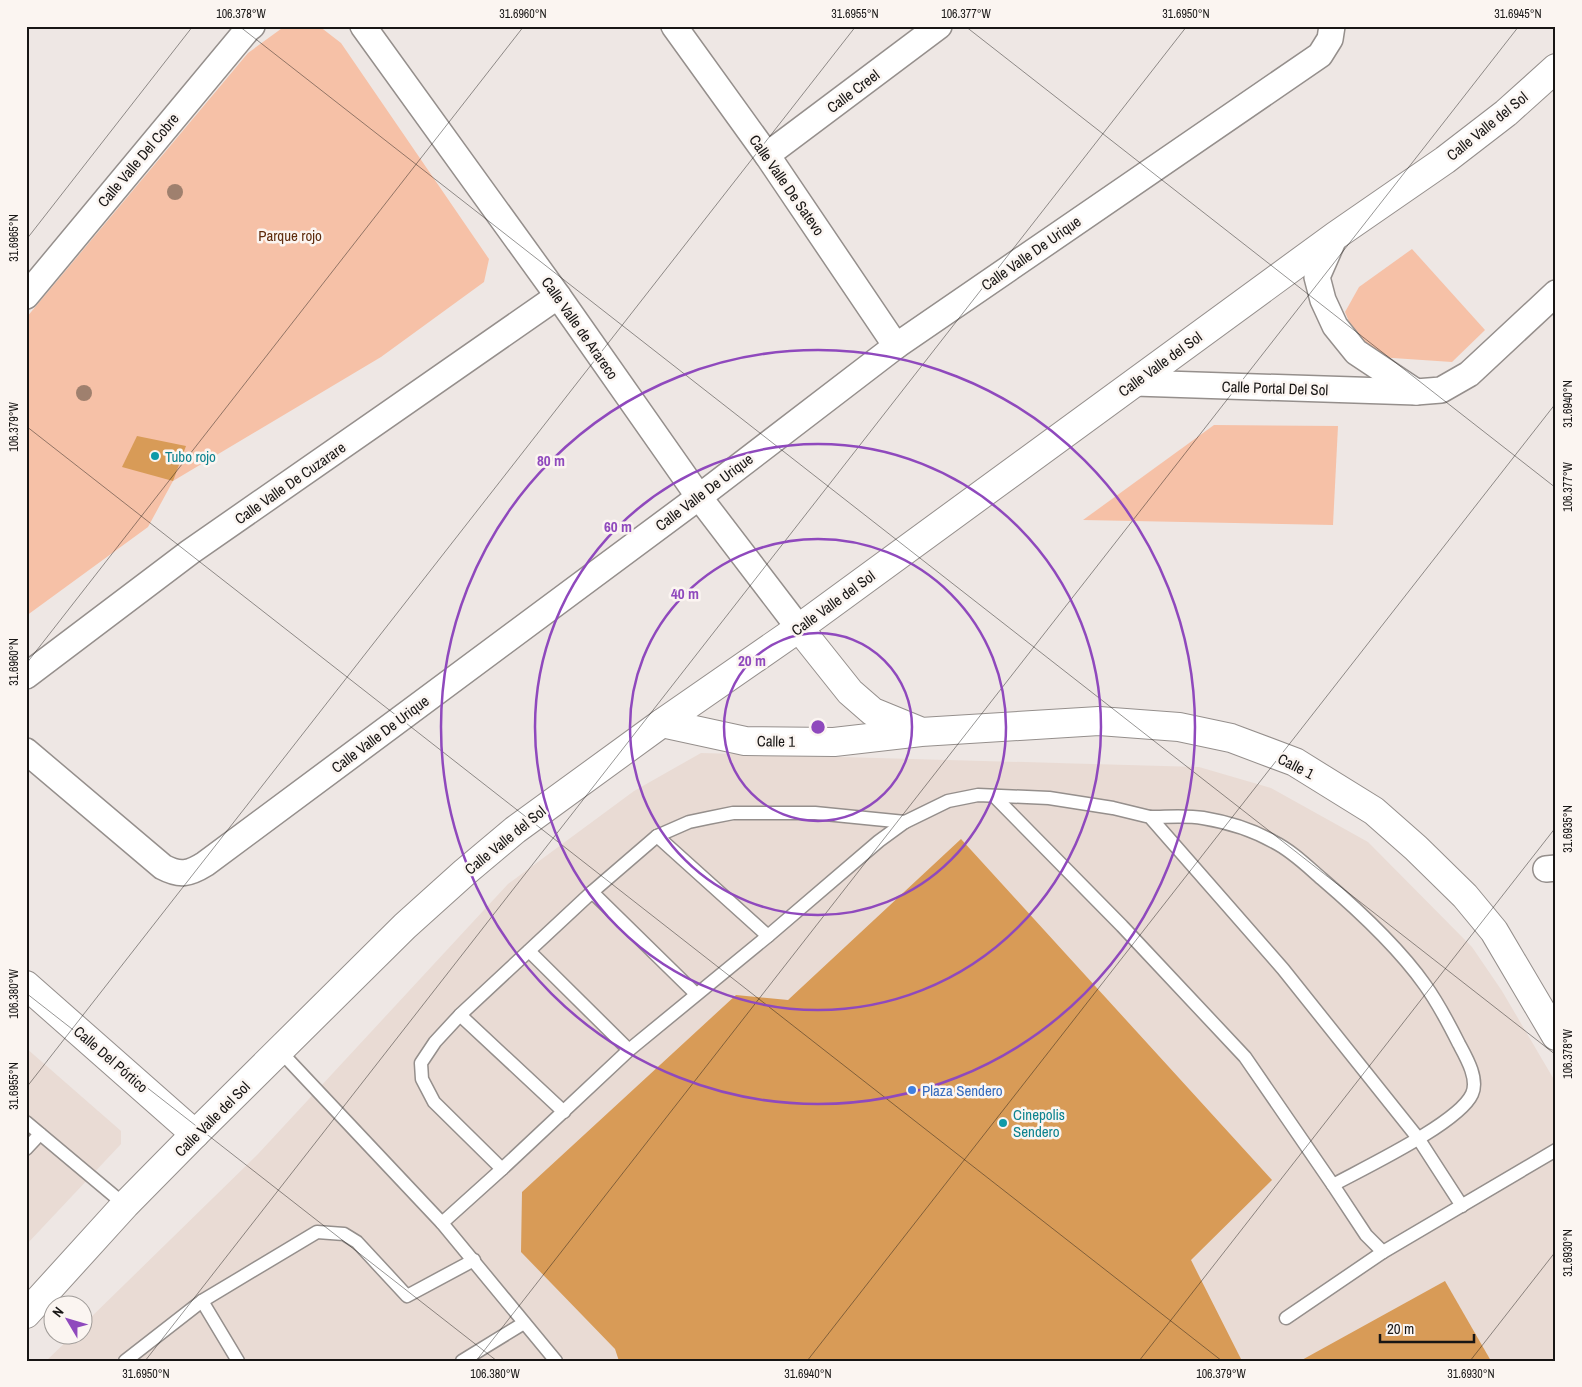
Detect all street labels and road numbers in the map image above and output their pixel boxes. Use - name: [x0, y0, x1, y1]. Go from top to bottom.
- street label: Calle Creel: [822, 64, 884, 118]
- street label: Calle Valle del Sol: [1442, 87, 1532, 165]
- street label: Calle Valle Del Cobre: [92, 108, 184, 211]
- street label: Calle Valle De Satevo: [744, 130, 830, 240]
- street label: Calle Valle De Urique: [977, 211, 1085, 295]
- street label: Calle Valle de Arareco: [537, 273, 623, 384]
- street label: Calle Valle del Sol: [1114, 326, 1206, 402]
- street label: Calle Portal Del Sol: [1221, 376, 1329, 400]
- street label: Calle Valle De Cuzarare: [230, 437, 350, 529]
- street label: Calle Valle De Urique: [651, 448, 757, 536]
- street label: Calle Valle del Sol: [787, 565, 879, 641]
- street label: Calle Valle De Urique: [327, 690, 433, 778]
- street label: Calle 1: [757, 730, 795, 752]
- street label: Calle 1: [1274, 748, 1318, 784]
- street label: Calle Valle del Sol: [460, 801, 550, 879]
- street label: Calle Del Pórtico: [69, 1021, 153, 1097]
- street label: Calle Valle del Sol: [170, 1077, 254, 1161]

